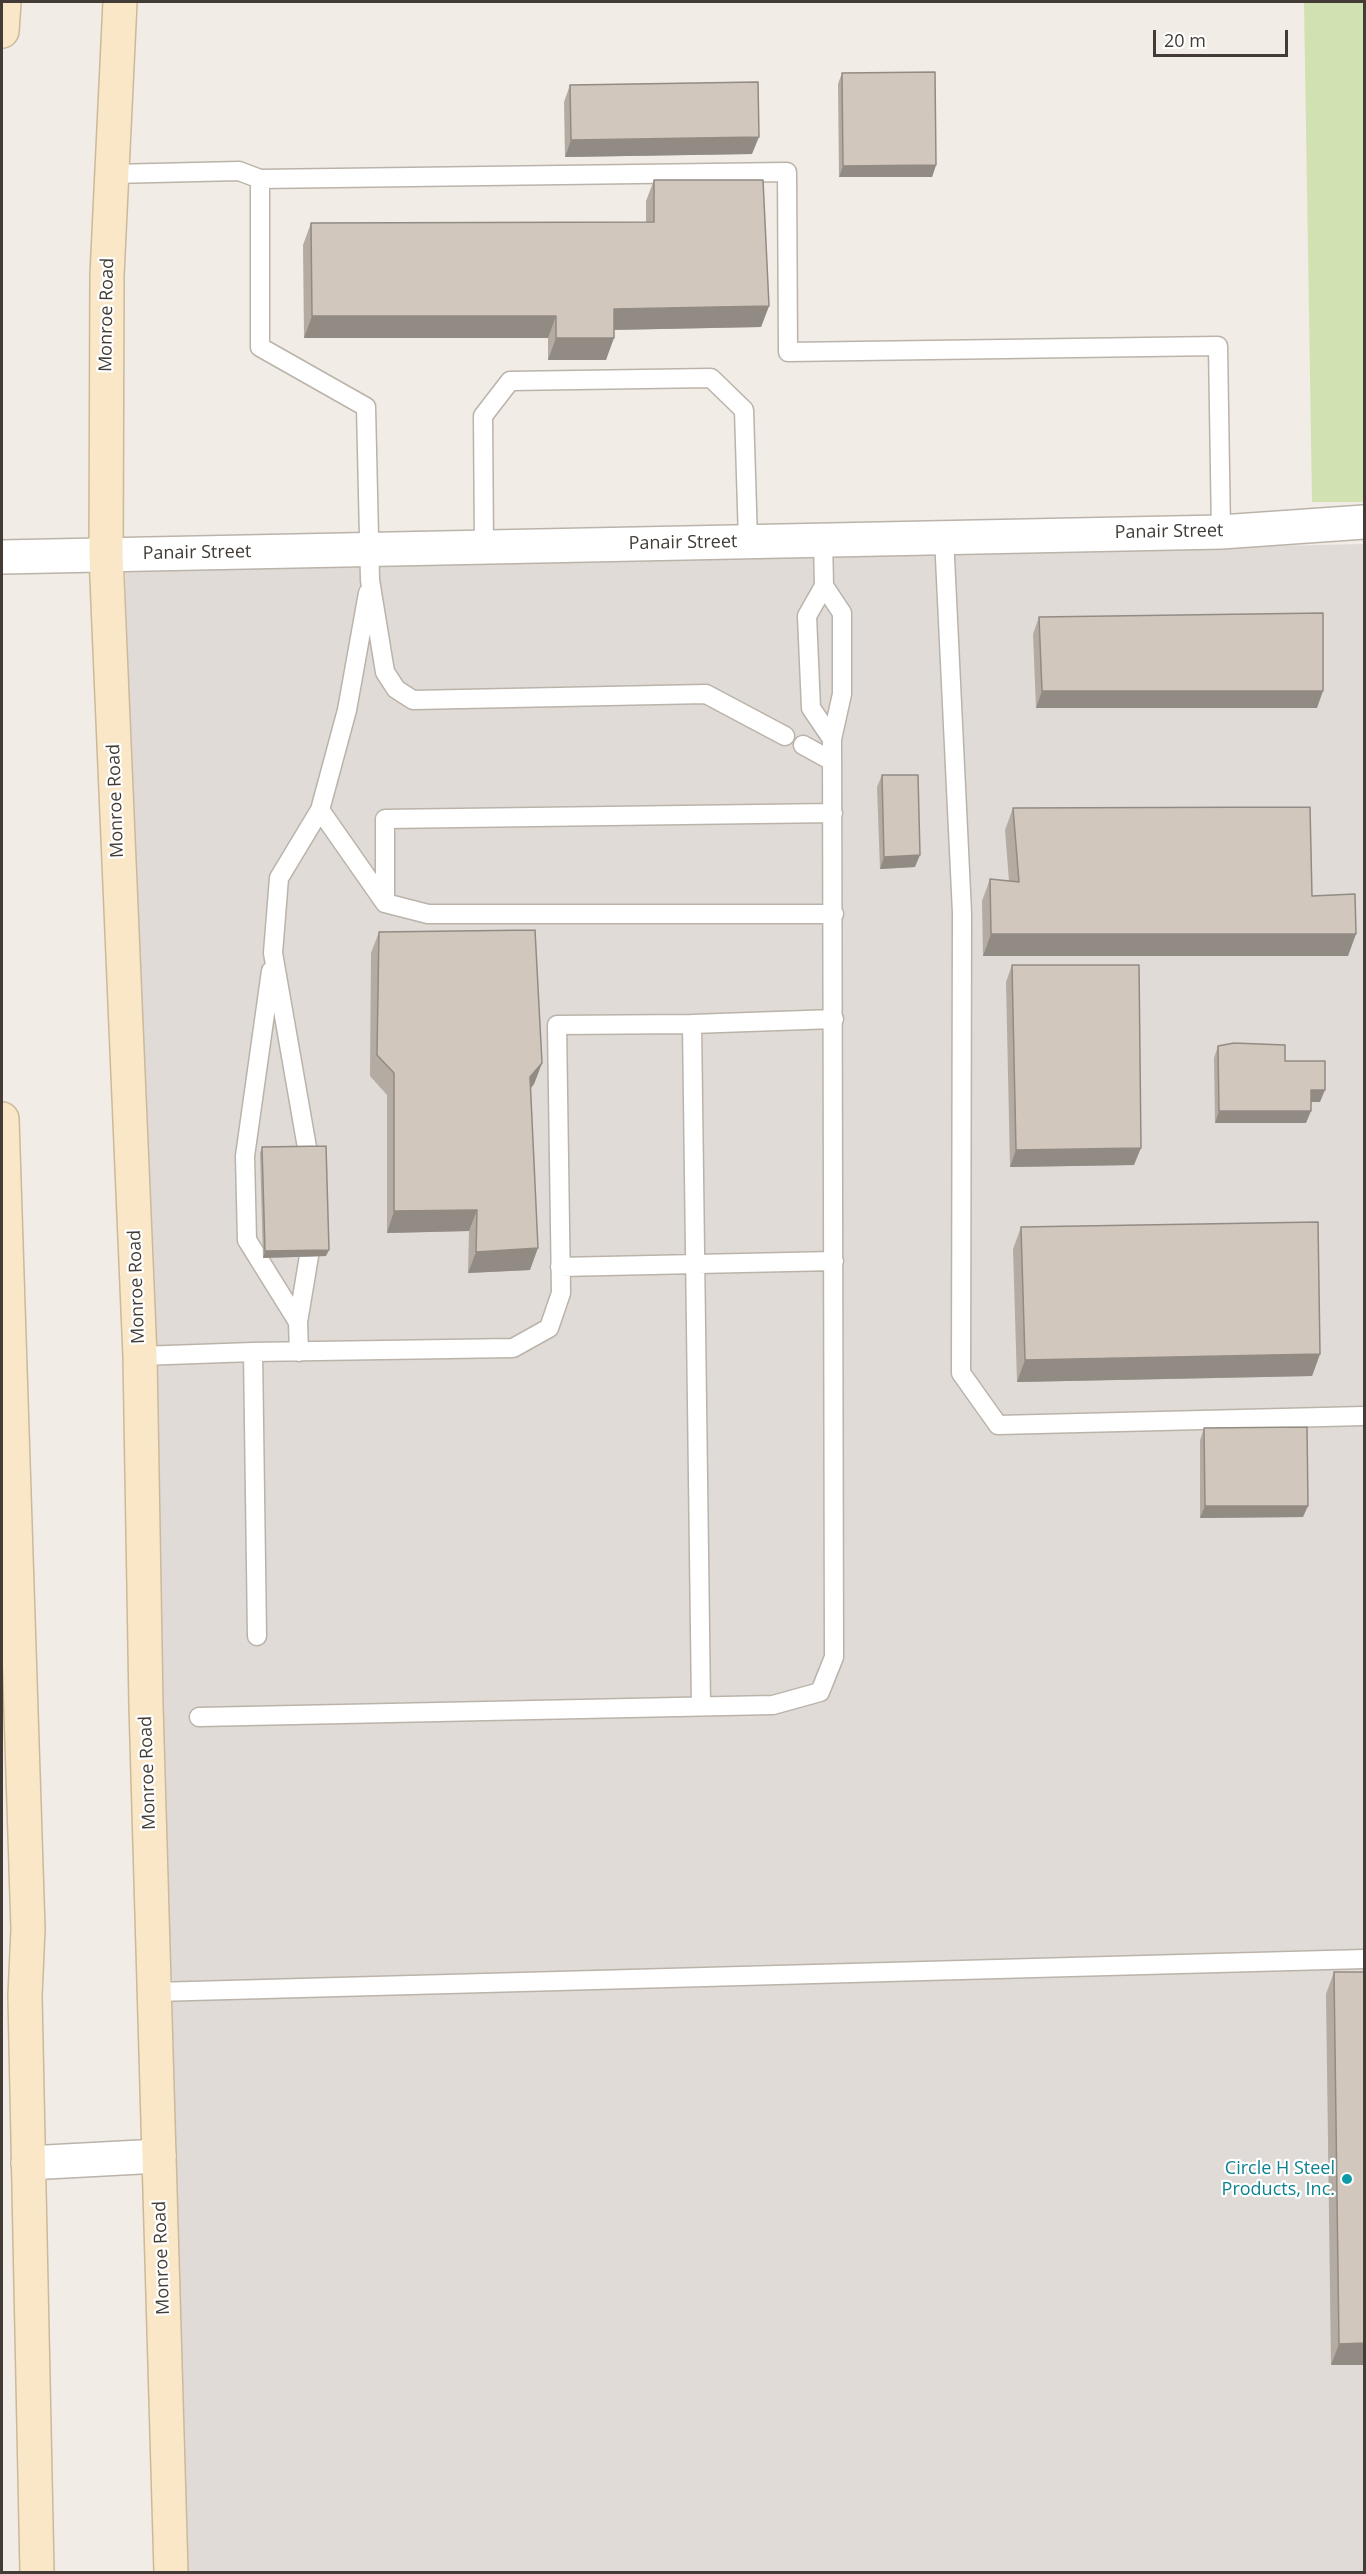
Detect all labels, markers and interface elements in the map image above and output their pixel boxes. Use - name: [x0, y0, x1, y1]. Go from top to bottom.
- scale bar: [1156, 18, 1291, 56]
- text: 20 m: [1164, 28, 1206, 52]
- street label: Monroe Road: [95, 258, 119, 372]
- street label: Panair Street: [1114, 520, 1224, 544]
- street label: Panair Street: [628, 531, 738, 555]
- street label: Panair Street: [142, 541, 252, 565]
- street label: Monroe Road: [103, 744, 129, 858]
- street label: Monroe Road: [124, 1230, 150, 1344]
- street label: Monroe Road: [135, 1716, 161, 1830]
- place label: Circle H Steel Products, Inc.: [1222, 2158, 1335, 2200]
- marker: Circle H Steel Products, Inc.: [1340, 2172, 1354, 2186]
- street label: Monroe Road: [149, 2201, 175, 2315]

